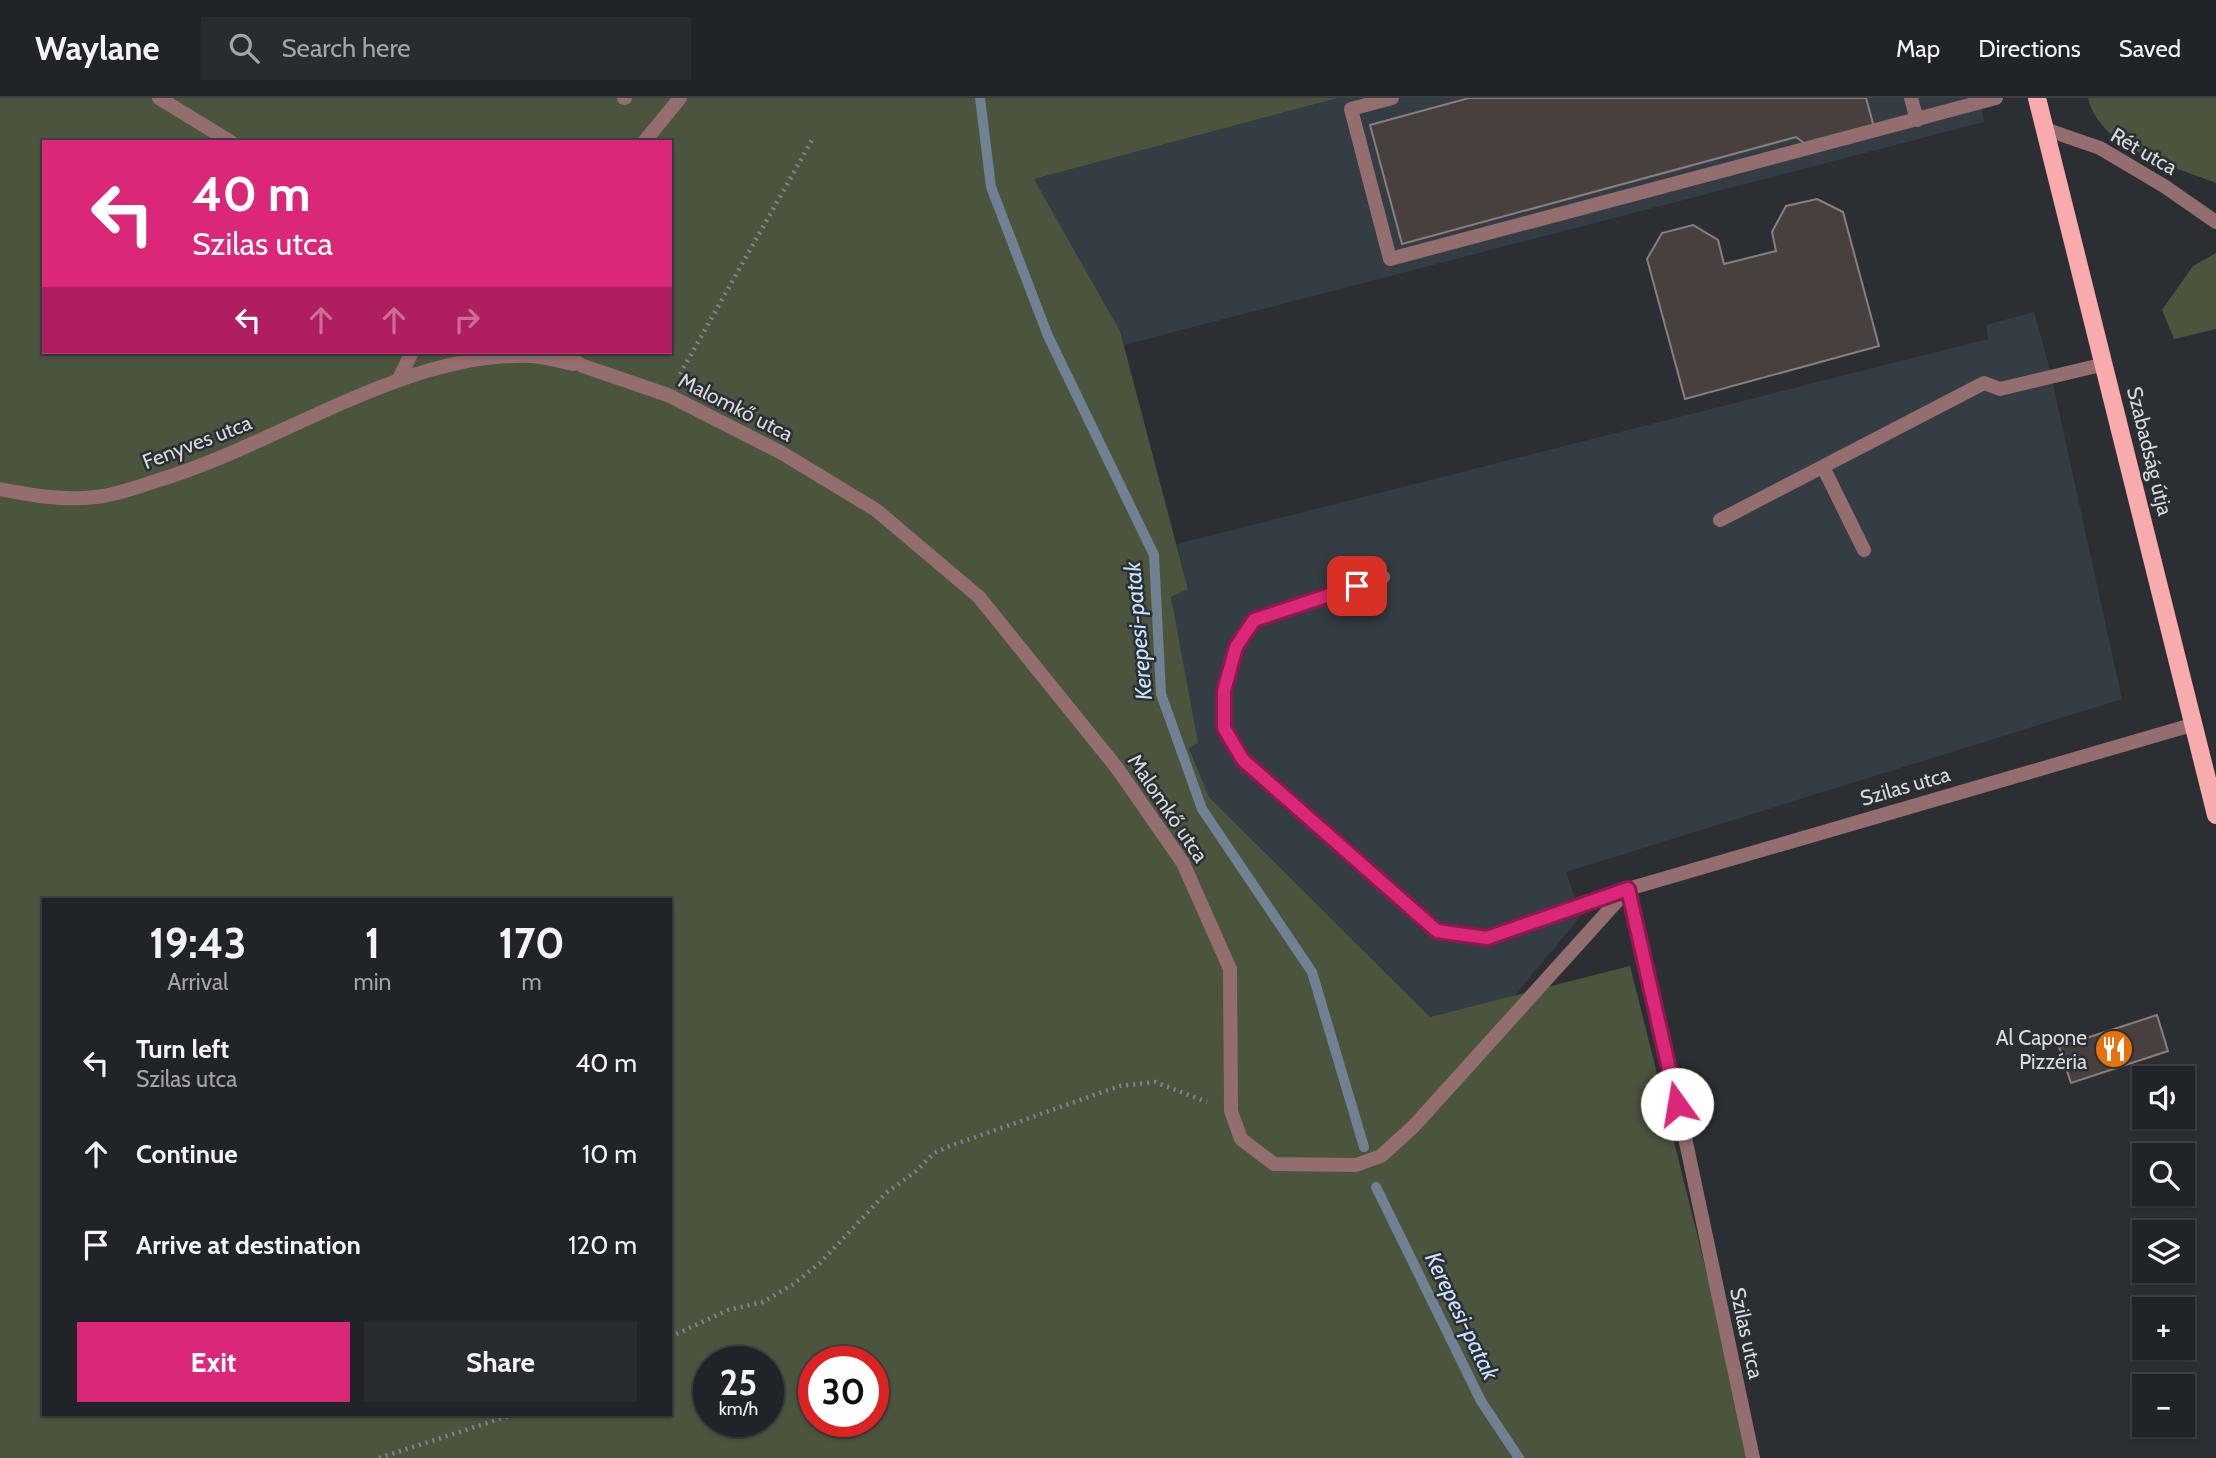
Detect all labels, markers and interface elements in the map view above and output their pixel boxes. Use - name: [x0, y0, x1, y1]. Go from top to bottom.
- search box: [201, 17, 691, 80]
- text: Waylane: [35, 28, 159, 68]
- icon: search: [225, 29, 263, 67]
- text: Search here: [281, 32, 411, 64]
- text: Map: [1896, 34, 1940, 63]
- text: Directions: [1978, 34, 2081, 63]
- text: Saved: [2119, 34, 2181, 63]
- street label: Rét utca: [2106, 122, 2182, 180]
- text: 40 m: [192, 164, 311, 223]
- icon: left: [77, 168, 168, 259]
- text: Szilas utca: [192, 224, 333, 263]
- icon: left: [229, 301, 267, 339]
- icon: ahead: [302, 301, 340, 339]
- icon: ahead: [375, 301, 413, 339]
- icon: right: [448, 301, 486, 339]
- street label: Malomkő utca: [675, 367, 797, 447]
- street label: Szabadság útja: [2121, 384, 2178, 518]
- street label: Fenyves utca: [139, 410, 255, 474]
- pin: [1327, 556, 1387, 616]
- water label: Kerepesi-patak: [1118, 559, 1158, 701]
- icon: arrive: [1338, 567, 1376, 605]
- street label: Malomkő utca: [1123, 749, 1213, 867]
- street label: Szilas utca: [1857, 761, 1953, 811]
- text: 19:43: [149, 917, 246, 969]
- text: 1: [365, 917, 380, 969]
- text: 170: [499, 917, 565, 969]
- text: Arrival: [167, 968, 228, 996]
- text: min: [354, 968, 391, 996]
- text: m: [522, 968, 542, 996]
- place label: Al Capone Pizzéria: [1996, 1025, 2087, 1074]
- restaurant icon: Al Capone Pizzéria: [2093, 1028, 2135, 1070]
- text: Turn left: [136, 1033, 229, 1065]
- icon: left: [77, 1044, 115, 1082]
- text: 40 m: [575, 1047, 637, 1079]
- text: Szilas utca: [136, 1065, 237, 1093]
- map controls: [2132, 1066, 2195, 1437]
- button: sound: [2132, 1066, 2195, 1129]
- position arrow: [1640, 1067, 1714, 1141]
- icon: ahead: [77, 1135, 115, 1173]
- text: Continue: [136, 1138, 238, 1170]
- text: 10 m: [582, 1138, 637, 1170]
- button: search: [2132, 1143, 2195, 1206]
- button: layers: [2132, 1220, 2195, 1283]
- icon: arrive: [77, 1226, 115, 1264]
- text: Arrive at destination: [136, 1229, 361, 1261]
- text: 120 m: [568, 1229, 637, 1261]
- water label: Kerepesi-patak: [1419, 1247, 1506, 1386]
- street label: Szilas utca: [1725, 1285, 1769, 1381]
- button: +: [2132, 1297, 2195, 1360]
- button: Exit: [77, 1322, 350, 1402]
- button: Share: [364, 1322, 637, 1402]
- speed limit sign: 30: [798, 1346, 889, 1437]
- text: 25: [720, 1361, 757, 1404]
- button: −: [2132, 1374, 2195, 1437]
- text: km/h: [719, 1398, 758, 1420]

